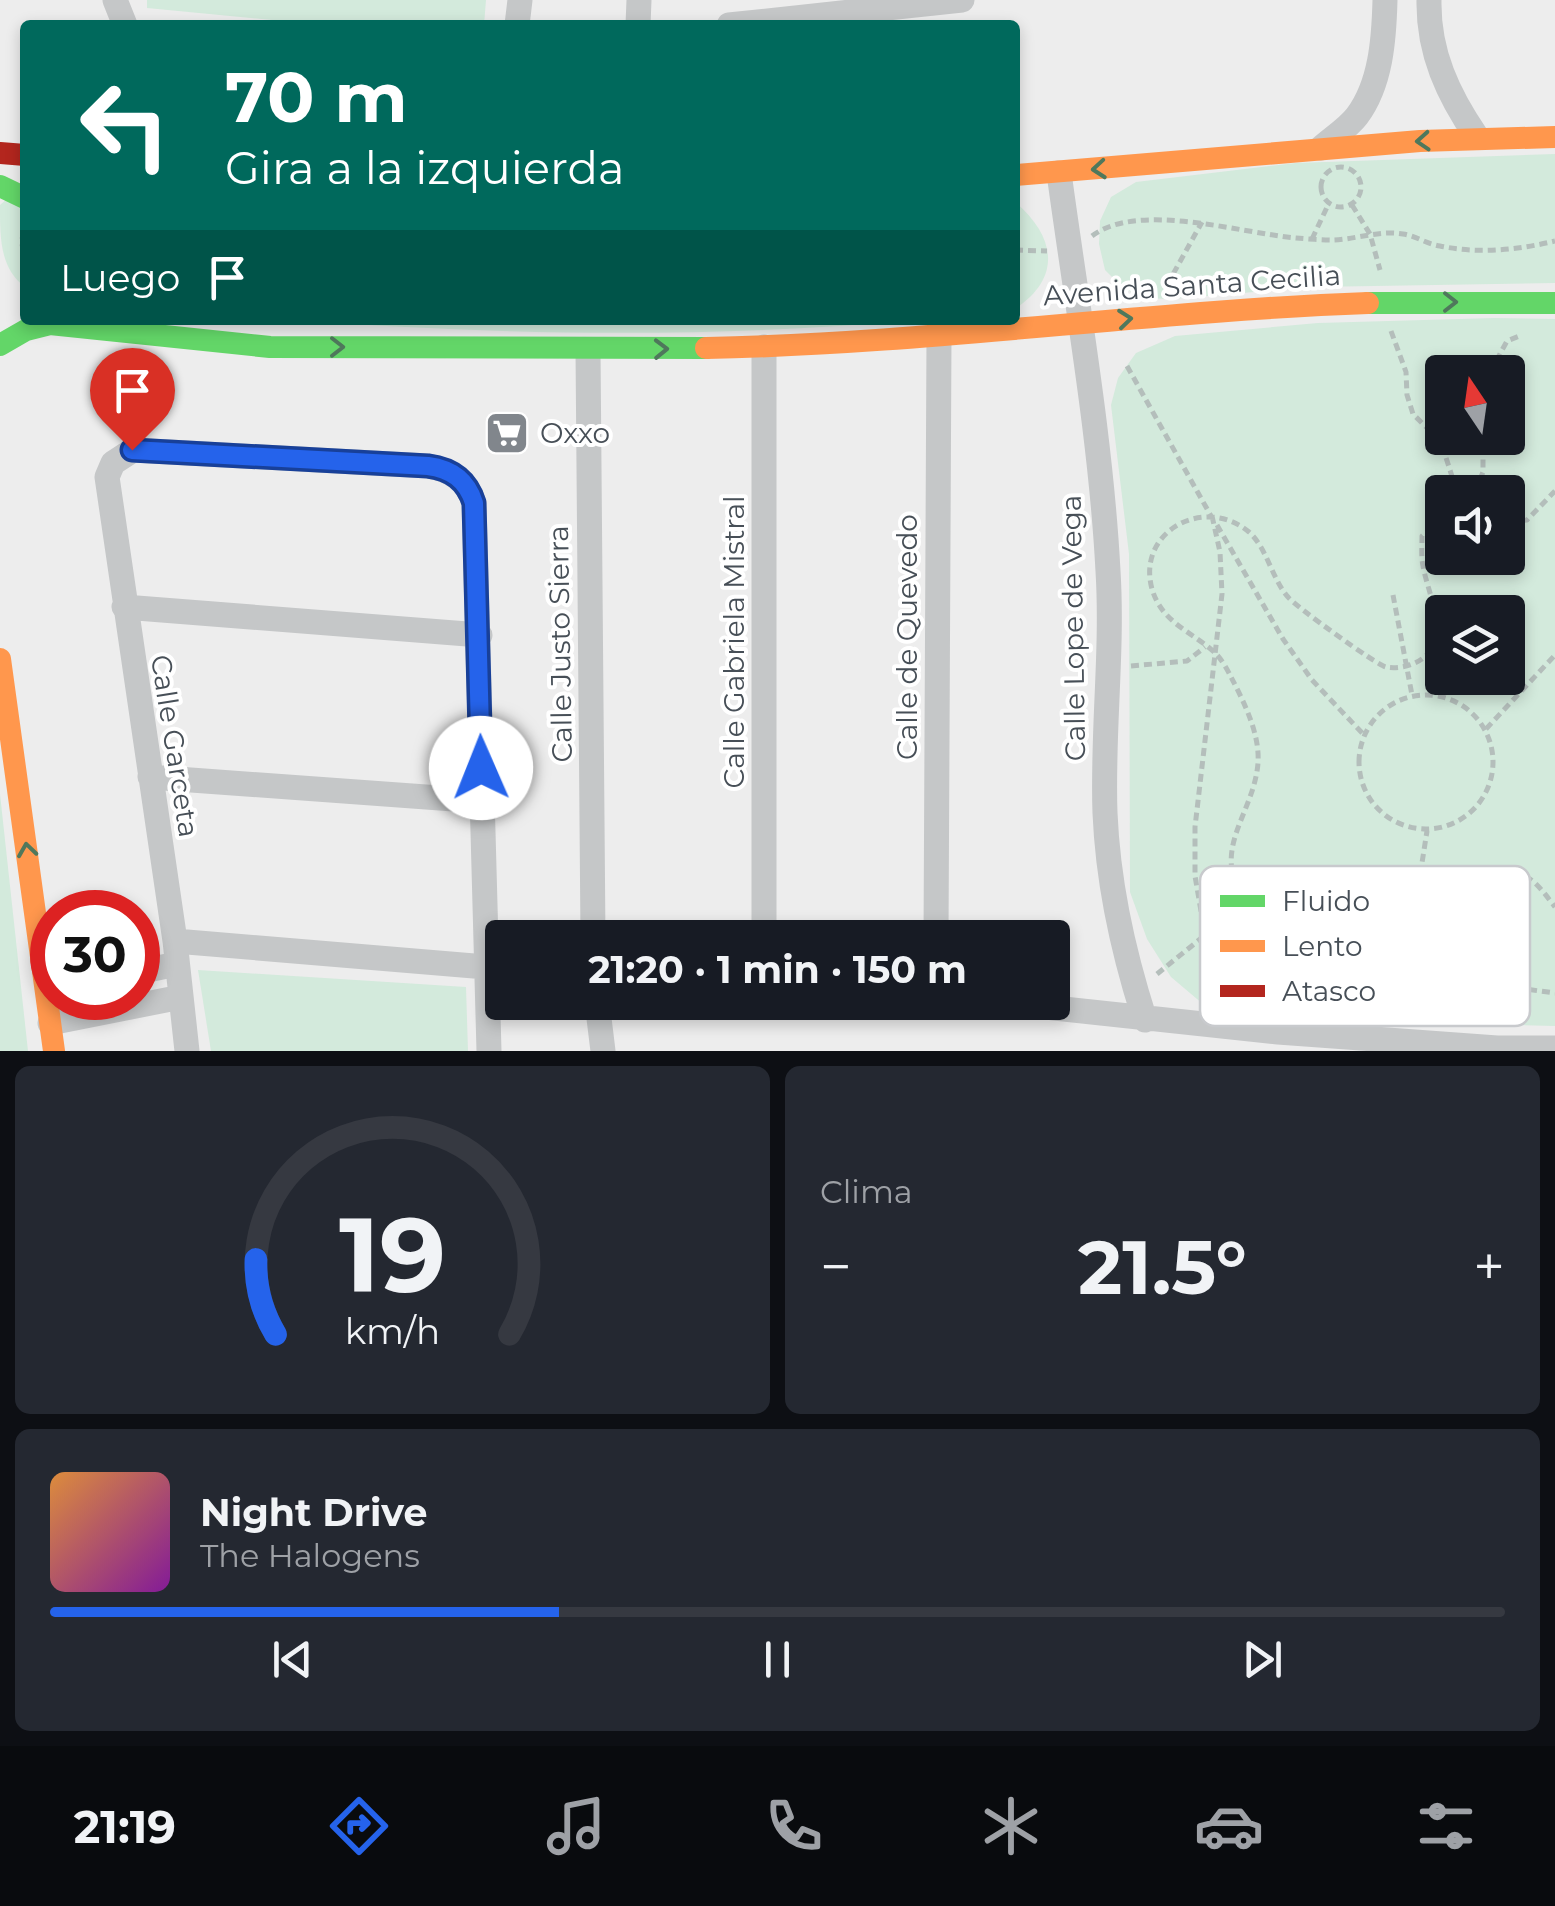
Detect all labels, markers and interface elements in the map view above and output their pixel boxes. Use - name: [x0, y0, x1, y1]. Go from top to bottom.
- text: 70 m: [225, 54, 408, 140]
- icon: left: [60, 60, 190, 190]
- one-way arrow: [1414, 130, 1430, 151]
- text: Gira a la izquierda: [225, 140, 625, 195]
- one-way arrow: [1090, 158, 1106, 180]
- icon: arrive: [200, 250, 255, 305]
- text: Luego: [60, 254, 180, 301]
- street label: Avenida Santa Cecilia: [1042, 258, 1342, 312]
- one-way arrow: [1442, 291, 1458, 313]
- one-way arrow: [1118, 309, 1134, 331]
- one-way arrow: [330, 336, 345, 358]
- one-way arrow: [654, 338, 670, 360]
- pin: [90, 348, 175, 451]
- north arrow: [1425, 355, 1525, 455]
- map controls: [1425, 355, 1525, 695]
- icon: arrive: [105, 363, 160, 418]
- supermarket icon: Oxxo: [484, 410, 530, 456]
- place label: Oxxo: [540, 416, 610, 450]
- button: sound: [1425, 475, 1525, 575]
- street label: Calle Lope de Vega: [1054, 495, 1092, 761]
- street label: Calle Gabriela Mistral: [717, 496, 751, 788]
- street label: Calle de Quevedo: [890, 514, 924, 760]
- street label: Calle Justo Sierra: [541, 525, 579, 763]
- button: layers: [1425, 595, 1525, 695]
- street label: Calle Garceta: [144, 652, 206, 840]
- position arrow: [429, 716, 533, 820]
- one-way arrow: [17, 842, 38, 859]
- legend: [1200, 866, 1530, 1026]
- text: Fluido: [1282, 884, 1370, 918]
- speed limit sign: 30: [30, 890, 160, 1020]
- text: Lento: [1282, 929, 1363, 963]
- text: 21:20 · 1 min · 150 m: [588, 946, 967, 993]
- text: Atasco: [1282, 974, 1376, 1008]
- text: Clima: [820, 1172, 913, 1211]
- text: 19: [339, 1191, 446, 1318]
- text: 21.5°: [1078, 1221, 1247, 1313]
- text: −: [820, 1233, 852, 1300]
- text: +: [1473, 1233, 1505, 1300]
- text: km/h: [345, 1309, 440, 1353]
- text: Night Drive: [200, 1489, 427, 1536]
- text: The Halogens: [200, 1536, 420, 1575]
- icon: previous: [265, 1632, 320, 1687]
- icon: pause: [750, 1632, 805, 1687]
- icon: next: [1235, 1632, 1290, 1687]
- icon: directions: [324, 1791, 394, 1861]
- icon: music: [541, 1791, 611, 1861]
- icon: phone: [759, 1791, 829, 1861]
- icon: climate: [976, 1791, 1046, 1861]
- icon: car: [1194, 1791, 1264, 1861]
- icon: filters: [1411, 1791, 1481, 1861]
- text: 21:19: [74, 1799, 176, 1854]

